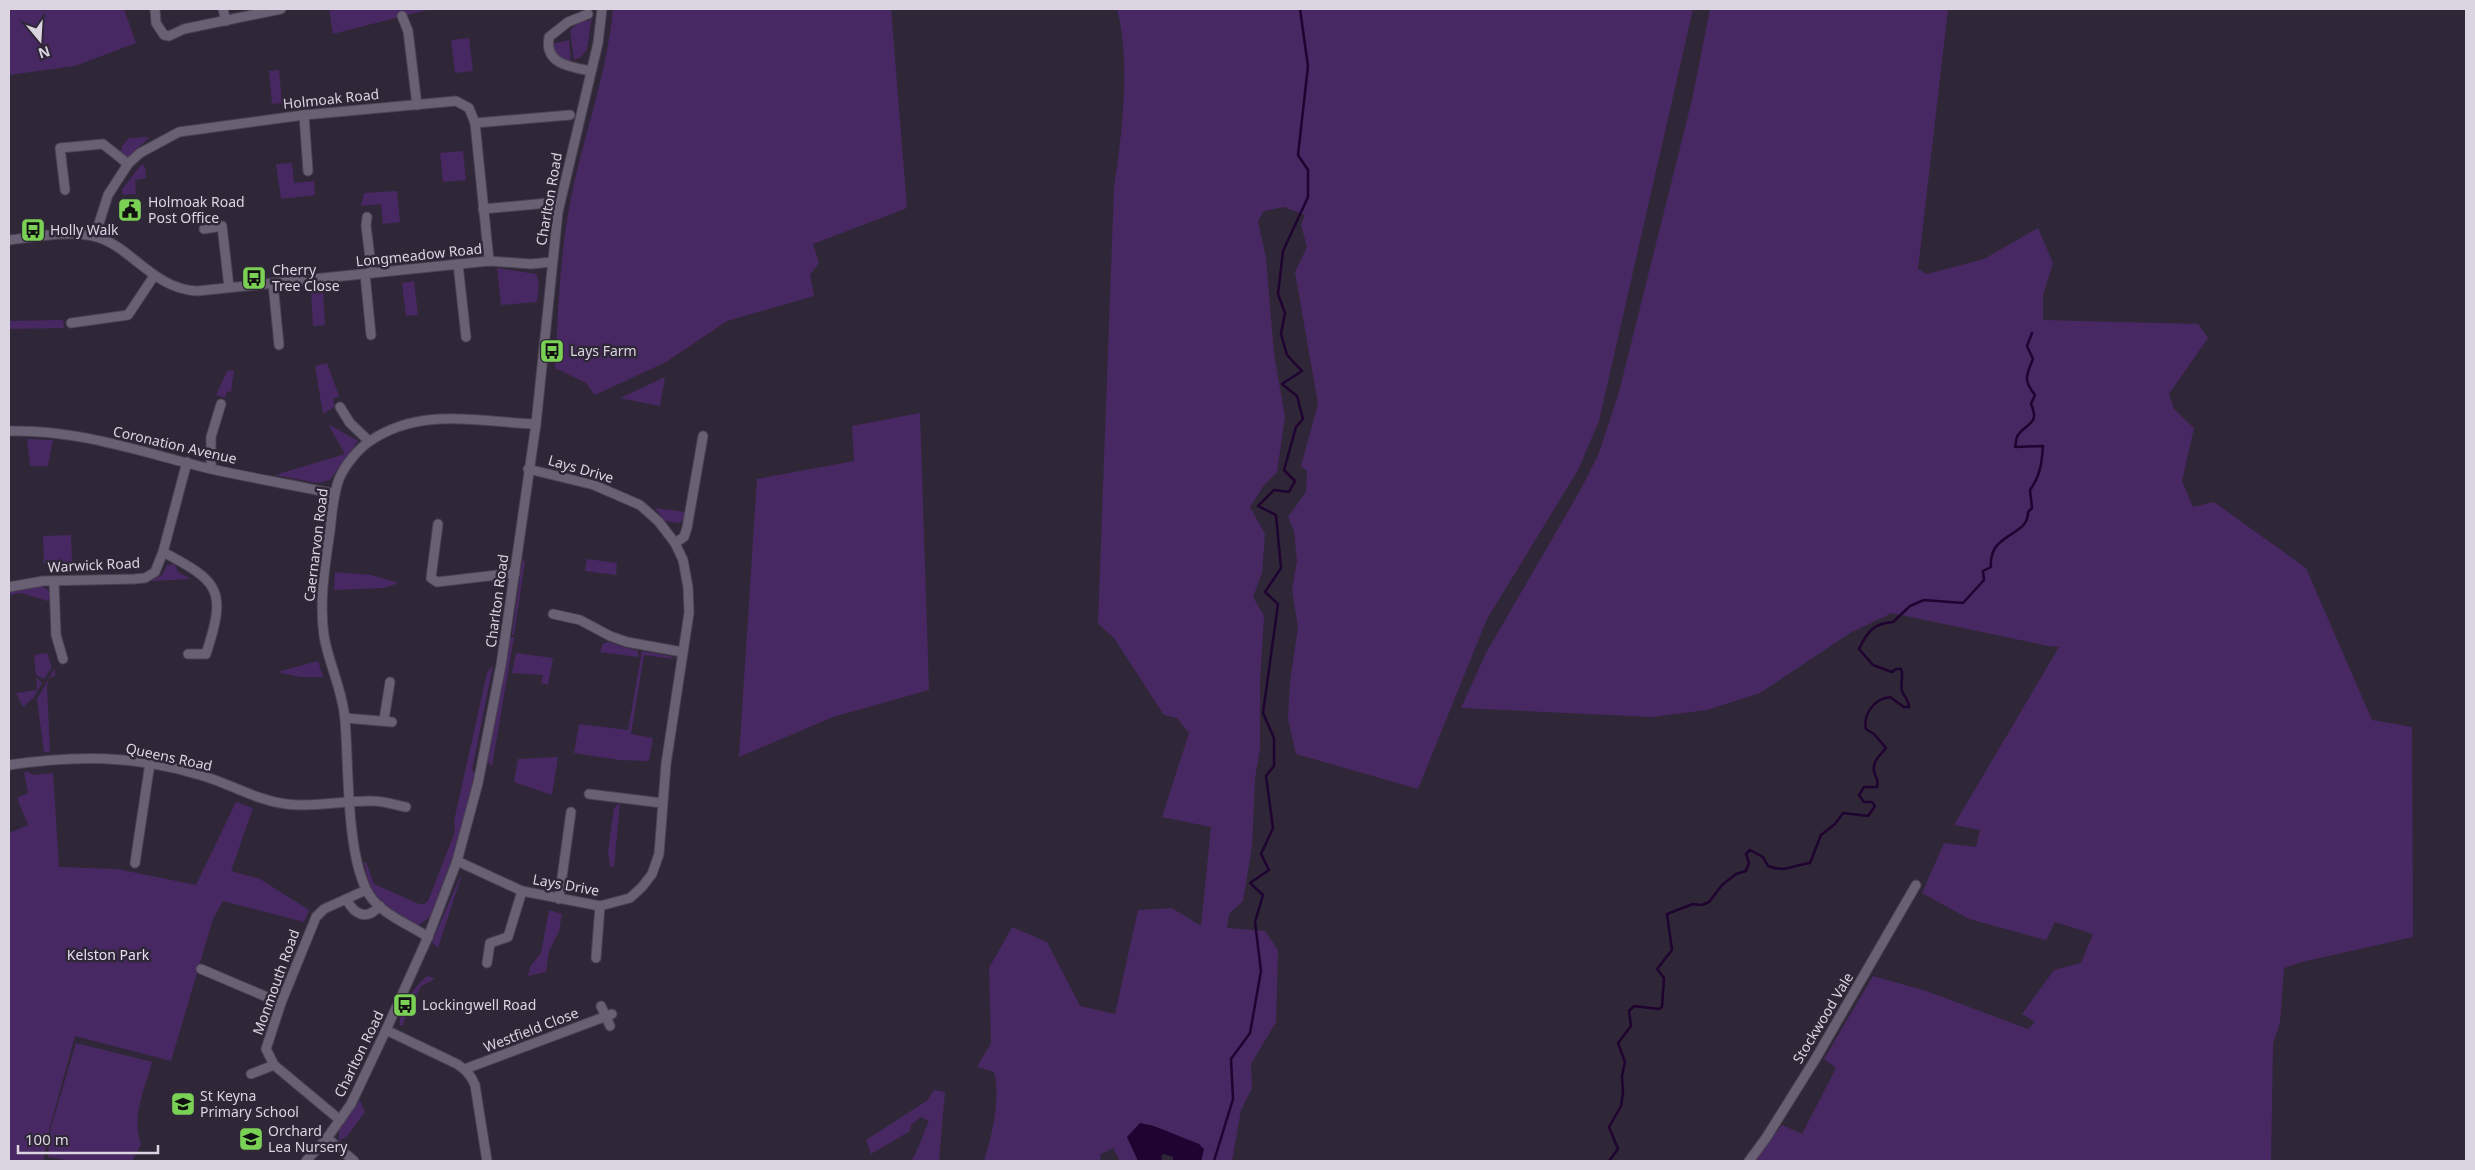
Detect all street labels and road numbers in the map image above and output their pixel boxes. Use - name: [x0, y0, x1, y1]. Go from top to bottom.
- street label: Holmoak Road: [282, 84, 380, 113]
- street label: Charlton Road: [531, 151, 566, 247]
- street label: Longmeadow Road: [355, 238, 483, 271]
- street label: Coronation Avenue: [111, 421, 239, 468]
- street label: Lays Drive: [546, 450, 616, 487]
- street label: Caernarvon Road: [299, 487, 332, 603]
- street label: Warwick Road: [47, 553, 141, 576]
- street label: Charlton Road: [481, 553, 512, 649]
- street label: Queens Road: [124, 738, 214, 775]
- street label: Lays Drive: [531, 869, 601, 900]
- street label: Monmouth Road: [248, 926, 303, 1037]
- street label: Stockwood Vale: [1788, 969, 1857, 1067]
- street label: Westfield Close: [481, 1003, 581, 1056]
- street label: Charlton Road: [329, 1007, 388, 1100]

